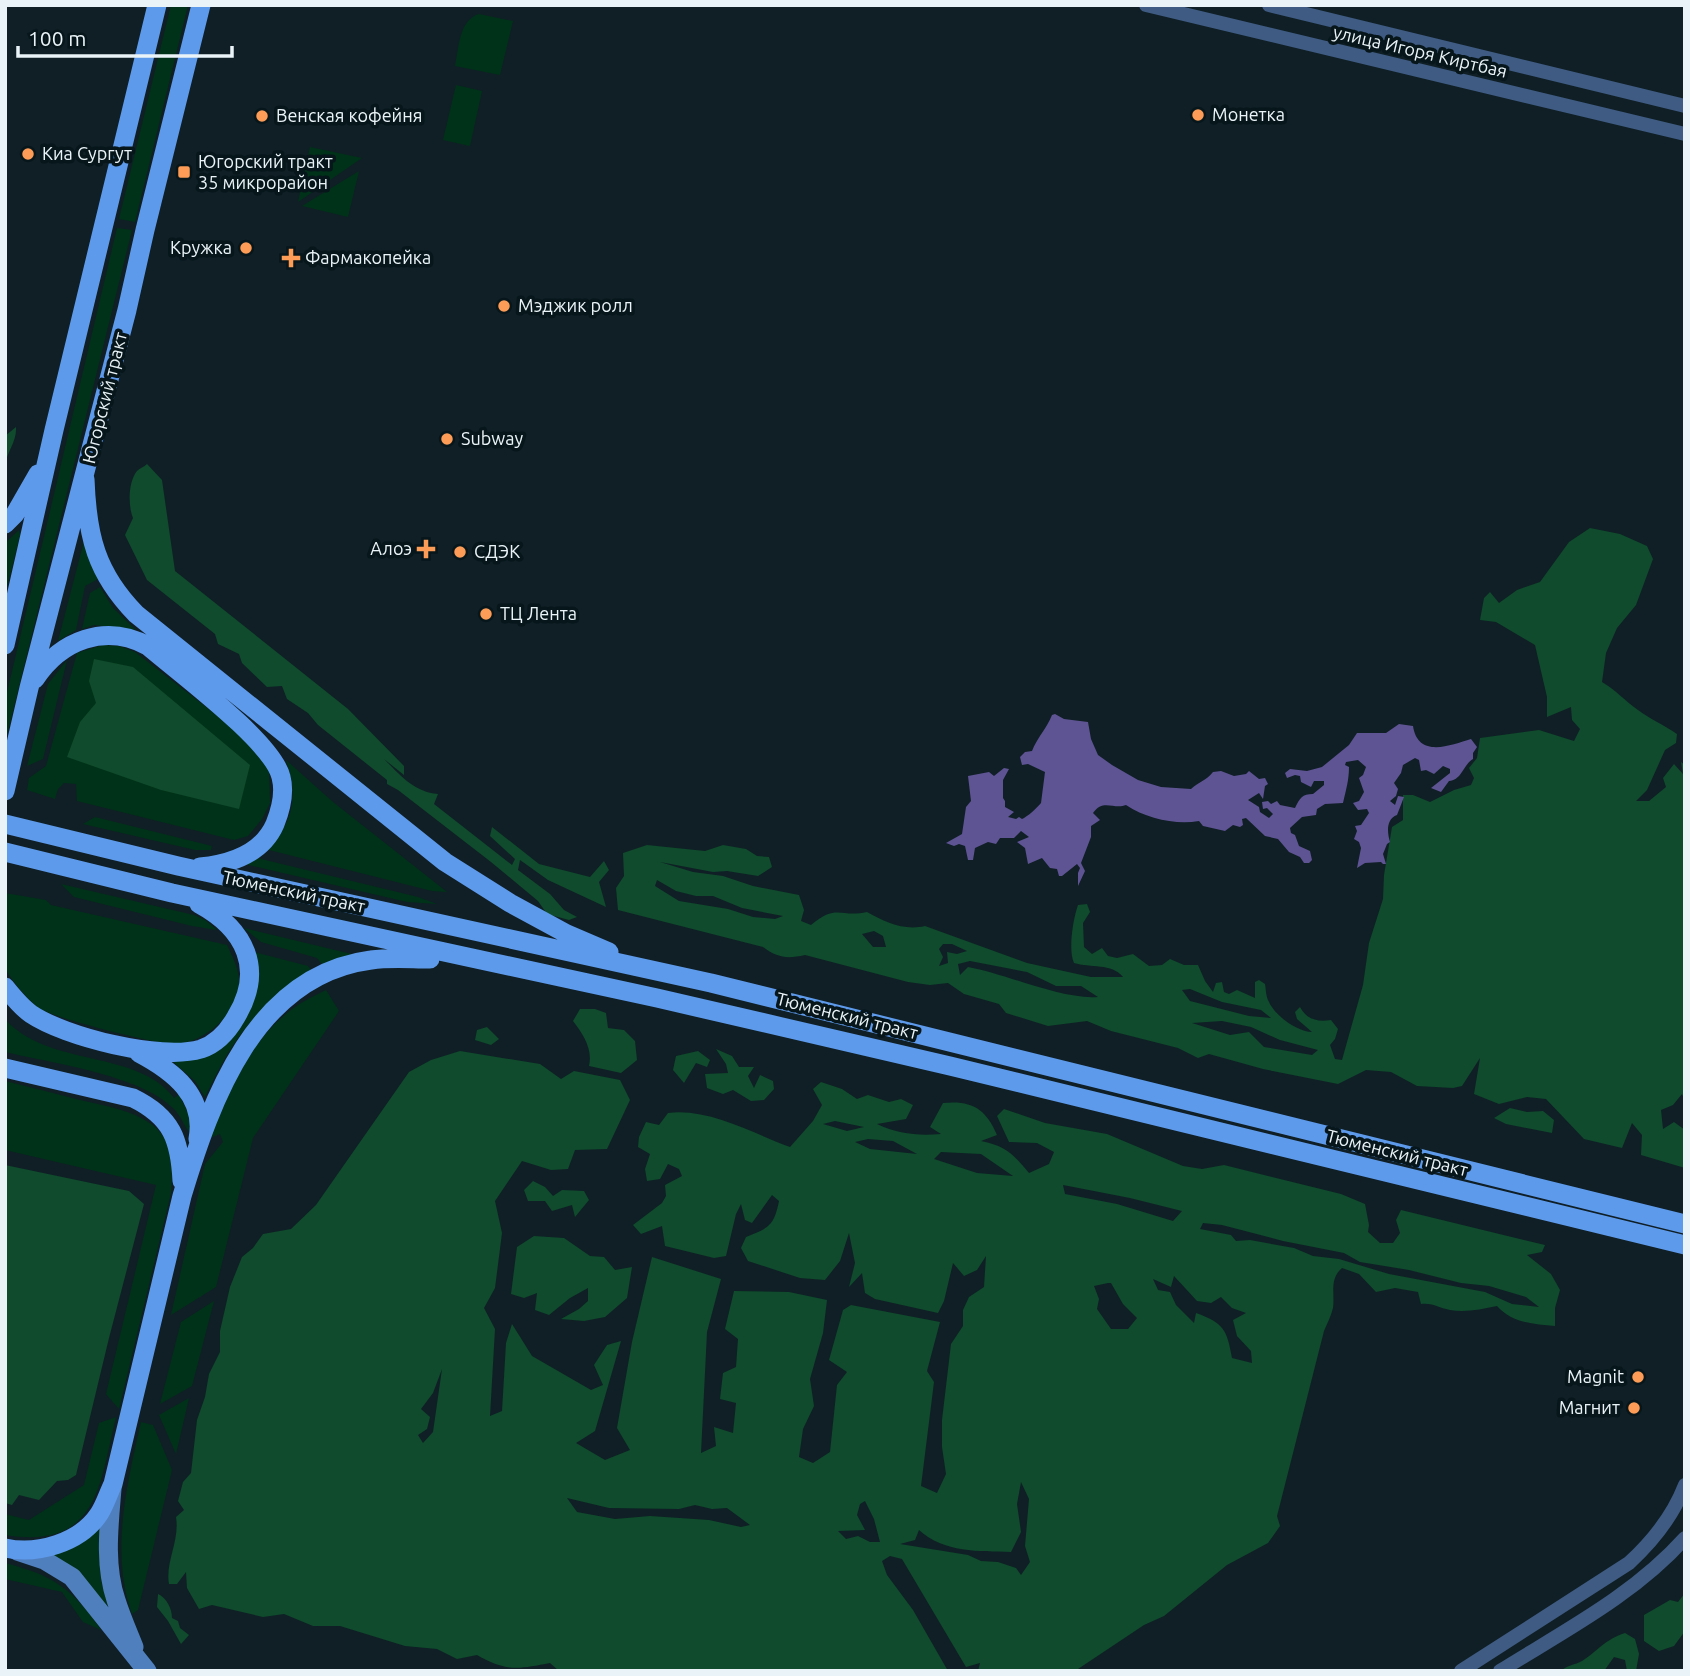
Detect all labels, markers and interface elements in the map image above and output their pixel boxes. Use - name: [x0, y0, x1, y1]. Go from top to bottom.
- scale bar: [18, 14, 231, 58]
- street label: улица Игоря Киртбая: [1331, 21, 1509, 81]
- text: 100 m: [28, 26, 86, 50]
- place label: Монетка: [1212, 104, 1285, 124]
- place label: Венская кофейня: [276, 105, 422, 125]
- marker: Монетка: [1190, 107, 1206, 123]
- marker: Венская кофейня: [254, 108, 270, 124]
- place label: Киа Сургут: [42, 143, 132, 163]
- marker: Киа Сургут: [20, 146, 36, 162]
- place label: Югорский тракт 35 микрорайон: [198, 151, 333, 192]
- marker: Югорский тракт 35 микрорайон: [176, 164, 192, 180]
- place label: Кружка: [170, 237, 232, 257]
- marker: Кружка: [238, 240, 254, 256]
- place label: Фармакопейка: [305, 247, 431, 267]
- marker: Фармакопейка: [283, 250, 299, 266]
- place label: Мэджик ролл: [518, 295, 633, 315]
- marker: Мэджик ролл: [496, 298, 512, 314]
- street label: Югорский тракт: [78, 330, 130, 466]
- place label: Subway: [461, 428, 523, 448]
- marker: Subway: [439, 431, 455, 447]
- place label: Алоэ: [370, 538, 412, 558]
- marker: Алоэ: [418, 541, 434, 557]
- place label: СДЭК: [474, 541, 520, 561]
- marker: СДЭК: [452, 544, 468, 560]
- place label: ТЦ Лента: [500, 603, 577, 623]
- marker: ТЦ Лента: [478, 606, 494, 622]
- street label: Тюменский тракт: [221, 866, 367, 916]
- street label: Тюменский тракт: [774, 988, 920, 1042]
- street label: Тюменский тракт: [1324, 1125, 1470, 1179]
- place label: Magnit: [1567, 1366, 1624, 1386]
- marker: Magnit: [1630, 1369, 1646, 1385]
- place label: Магнит: [1559, 1397, 1620, 1417]
- marker: Магнит: [1626, 1400, 1642, 1416]

